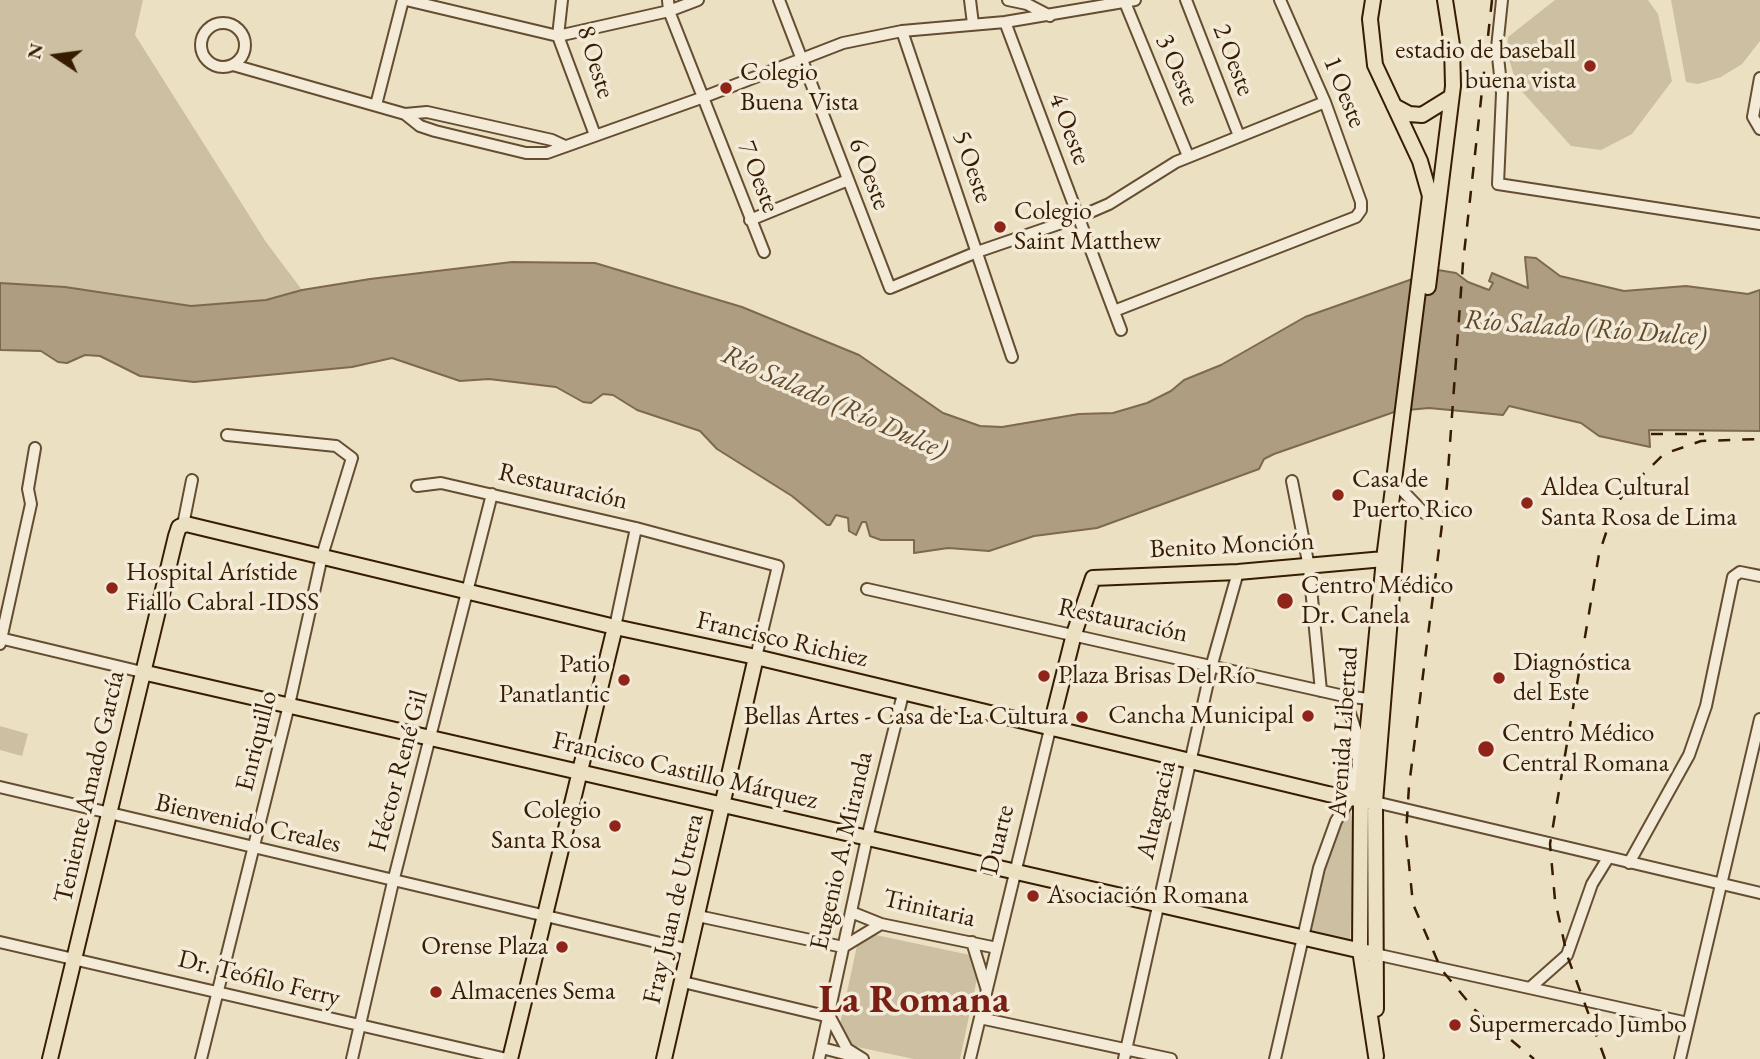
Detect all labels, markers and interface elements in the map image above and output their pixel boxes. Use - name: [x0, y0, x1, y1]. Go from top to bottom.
- street label: 2 Oeste: [1205, 20, 1261, 100]
- north arrow: [21, 21, 91, 91]
- street label: 8 Oeste: [569, 22, 621, 102]
- street label: 3 Oeste: [1148, 30, 1206, 110]
- place label: estadio de baseball buena vista: [1395, 35, 1576, 96]
- text: N: [21, 41, 49, 61]
- street label: 1 Oeste: [1316, 52, 1372, 132]
- place label: Colegio Buena Vista: [740, 57, 859, 119]
- marker: estadio de baseball buena vista: [1582, 58, 1598, 74]
- marker: Colegio Buena Vista: [718, 80, 734, 96]
- street label: 4 Oeste: [1041, 89, 1097, 169]
- street label: 5 Oeste: [945, 127, 999, 207]
- street label: 6 Oeste: [841, 134, 897, 214]
- street label: 7 Oeste: [730, 137, 786, 217]
- place label: Colegio Saint Matthew: [1014, 196, 1161, 258]
- marker: Colegio Saint Matthew: [992, 219, 1008, 235]
- water label: Río Salado (Río Dulce): [1463, 304, 1707, 354]
- water label: Río Salado (Río Dulce): [716, 338, 952, 468]
- street label: Restauración: [495, 457, 631, 517]
- place label: Casa de Puerto Rico: [1352, 464, 1473, 526]
- place label: Aldea Cultural Santa Rosa de Lima: [1541, 472, 1737, 534]
- marker: Casa de Puerto Rico: [1330, 487, 1346, 503]
- marker: Aldea Cultural Santa Rosa de Lima: [1519, 495, 1535, 511]
- street label: Benito Monción: [1149, 526, 1315, 566]
- place label: Hospital Arístide Fiallo Cabral -IDSS: [126, 557, 319, 618]
- place label: Centro Médico Dr. Canela: [1301, 570, 1453, 632]
- marker: Hospital Arístide Fiallo Cabral -IDSS: [104, 580, 120, 596]
- marker: Centro Médico Dr. Canela: [1275, 591, 1295, 611]
- street label: Restauración: [1055, 592, 1191, 650]
- street label: Francisco Richiez: [693, 605, 871, 675]
- street label: Avenida Libertad: [1322, 645, 1366, 819]
- place label: Diagnóstica del Este: [1513, 647, 1631, 708]
- place label: Patio Panatlantic: [499, 649, 610, 710]
- place label: Plaza Brisas Del Río: [1058, 660, 1255, 692]
- street label: Teniente Amado García: [48, 668, 132, 906]
- marker: Plaza Brisas Del Río: [1036, 668, 1052, 684]
- marker: Diagnóstica del Este: [1491, 670, 1507, 686]
- marker: Patio Panatlantic: [616, 672, 632, 688]
- street label: Héctor René Gil: [362, 687, 436, 855]
- street label: Enriquillo: [229, 688, 285, 794]
- place label: Cancha Municipal: [1108, 700, 1294, 732]
- place label: Bellas Artes - Casa de La Cultura: [744, 701, 1068, 733]
- marker: Cancha Municipal: [1300, 708, 1316, 724]
- marker: Bellas Artes - Casa de La Cultura: [1074, 709, 1090, 725]
- place label: Centro Médico Central Romana: [1502, 718, 1669, 780]
- street label: Francisco Castillo Márquez: [549, 725, 821, 817]
- marker: Centro Médico Central Romana: [1476, 739, 1496, 759]
- street label: Eugenio A. Miranda: [804, 748, 880, 954]
- street label: Altagracia: [1131, 758, 1183, 862]
- street label: Bienvenido Creales: [152, 787, 344, 861]
- place label: Colegio Santa Rosa: [491, 795, 601, 856]
- street label: Duarte: [974, 802, 1022, 878]
- street label: Fray Juan de Utrera: [637, 811, 711, 1007]
- marker: Colegio Santa Rosa: [607, 818, 623, 834]
- place label: Asociación Romana: [1047, 880, 1248, 912]
- street label: Trinitaria: [880, 883, 978, 935]
- marker: Asociación Romana: [1025, 888, 1041, 904]
- place label: Orense Plaza: [421, 931, 548, 963]
- marker: Orense Plaza: [554, 939, 570, 955]
- street label: Dr. Teófilo Ferry: [175, 944, 343, 1014]
- place label: Almacenes Sema: [450, 976, 615, 1008]
- district label: La Romana: [819, 977, 1009, 1025]
- marker: Almacenes Sema: [428, 984, 444, 1000]
- place label: Supermercado Jumbo: [1469, 1009, 1687, 1041]
- marker: Supermercado Jumbo: [1447, 1017, 1463, 1033]

